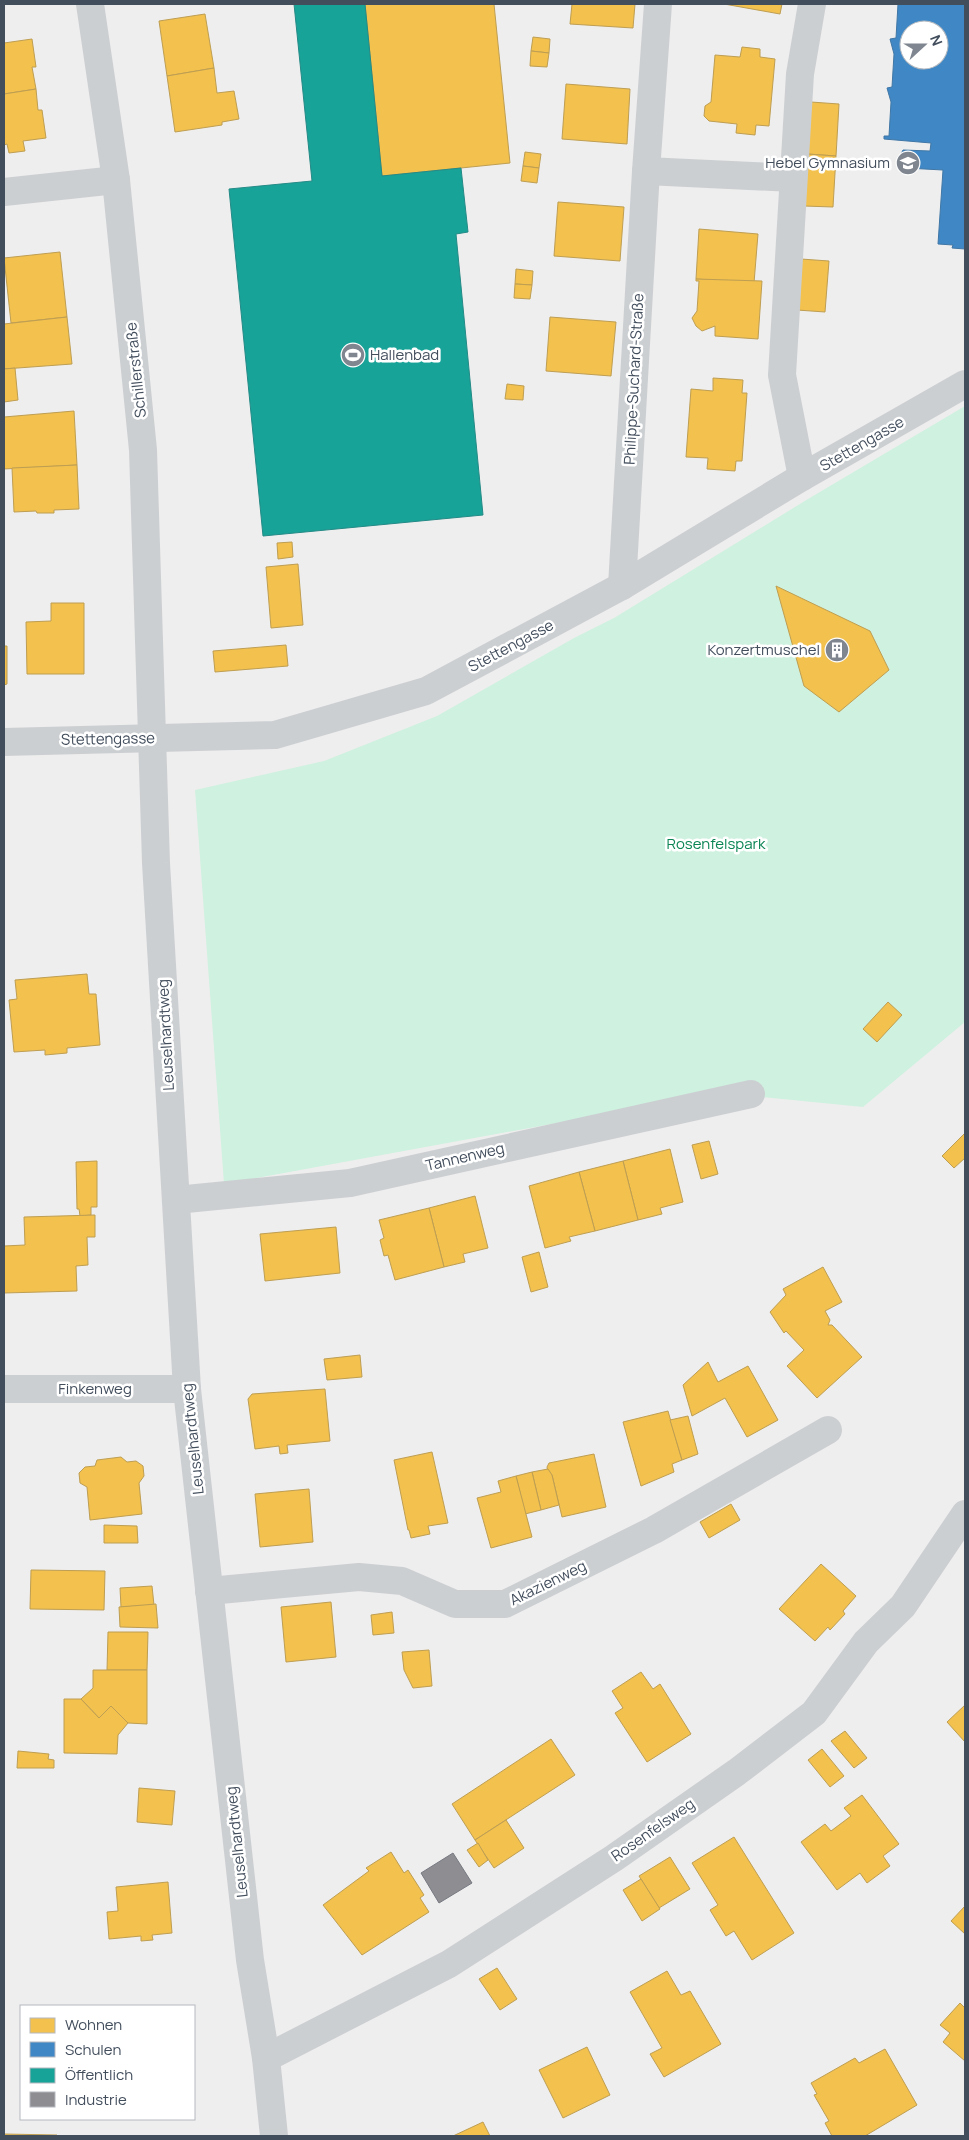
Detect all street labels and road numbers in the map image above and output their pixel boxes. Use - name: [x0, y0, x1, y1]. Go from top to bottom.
- street label: Philippe-Suchard-Straße: [619, 292, 648, 465]
- street label: Schillerstraße: [120, 321, 151, 419]
- street label: Stettengasse: [816, 411, 908, 476]
- street label: Stettengasse: [464, 614, 557, 677]
- street label: Stettengasse: [61, 727, 155, 750]
- street label: Leuselhardtweg: [152, 979, 179, 1091]
- street label: Tannenweg: [423, 1137, 506, 1176]
- street label: Finkenweg: [58, 1378, 132, 1399]
- street label: Leuselhardtweg: [176, 1382, 209, 1496]
- street label: Akazienweg: [506, 1555, 590, 1610]
- street label: Leuselhardtweg: [220, 1785, 253, 1899]
- street label: Rosenfelsweg: [607, 1793, 699, 1866]

